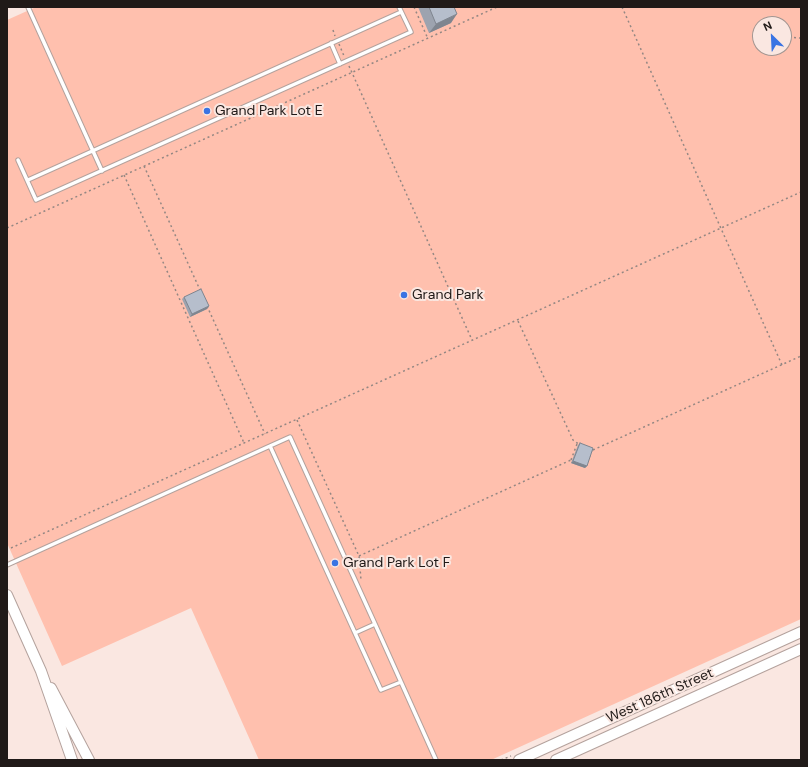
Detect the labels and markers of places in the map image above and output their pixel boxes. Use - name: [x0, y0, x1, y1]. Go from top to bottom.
- place label: Grand Park Lot E: [215, 103, 323, 119]
- marker: Grand Park Lot E: [202, 106, 212, 116]
- place label: Grand Park: [412, 287, 484, 303]
- marker: Grand Park: [399, 290, 409, 300]
- place label: Grand Park Lot F: [343, 555, 450, 571]
- marker: Grand Park Lot F: [330, 558, 340, 568]

